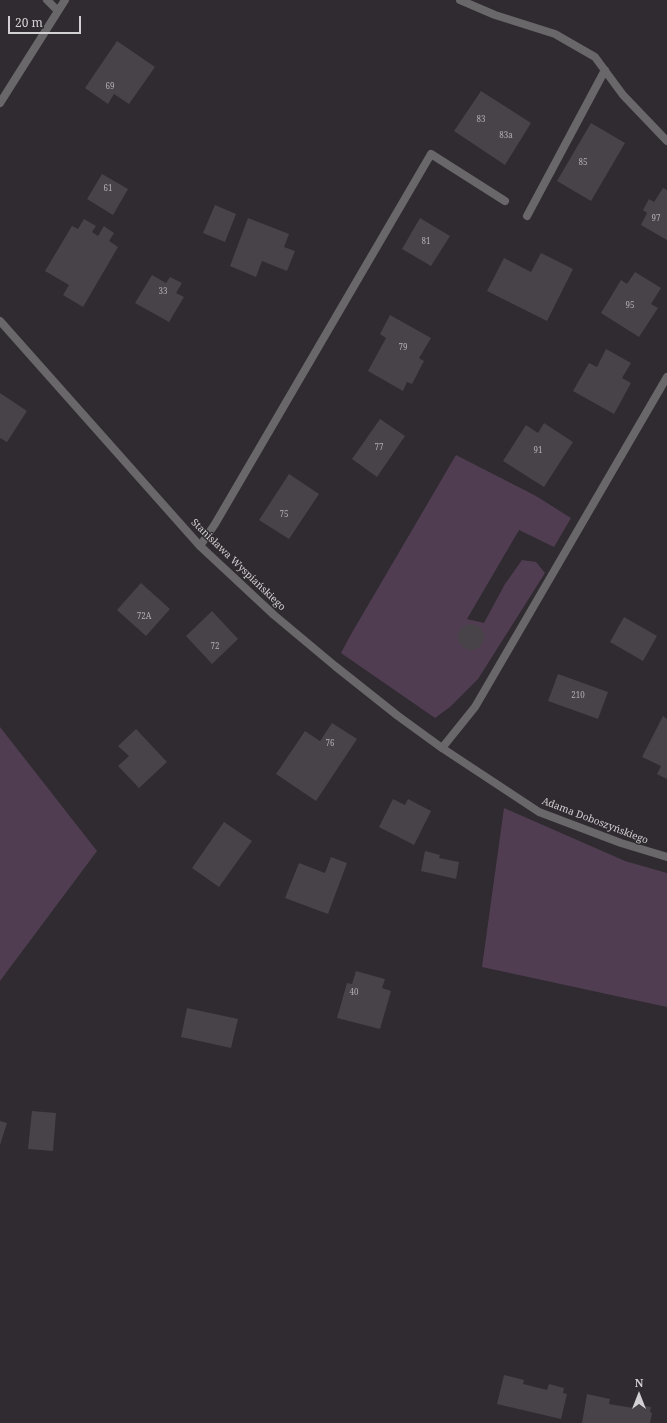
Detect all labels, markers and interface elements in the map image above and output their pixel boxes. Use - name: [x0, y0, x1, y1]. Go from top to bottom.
- scale bar: [10, 8, 83, 34]
- text: 20 m: [15, 14, 43, 31]
- house number: 69: [106, 82, 114, 92]
- house number: 83: [477, 115, 485, 125]
- house number: 83a: [499, 131, 513, 141]
- house number: 85: [579, 158, 587, 168]
- house number: 61: [104, 184, 112, 194]
- house number: 97: [652, 214, 660, 224]
- house number: 81: [422, 237, 430, 247]
- house number: 33: [159, 287, 167, 297]
- house number: 95: [626, 301, 634, 311]
- house number: 79: [399, 343, 407, 353]
- house number: 77: [375, 443, 383, 453]
- house number: 91: [534, 446, 542, 456]
- house number: 75: [280, 510, 288, 520]
- street label: Stanisława Wyspiańskiego: [188, 517, 288, 613]
- house number: 72A: [137, 612, 151, 622]
- house number: 72: [211, 642, 219, 652]
- house number: 210: [571, 691, 585, 701]
- house number: 76: [326, 739, 334, 749]
- street label: Adama Doboszyńskiego: [540, 795, 650, 847]
- house number: 40: [350, 988, 358, 998]
- north arrow: [619, 1375, 659, 1415]
- text: N: [635, 1375, 643, 1390]

